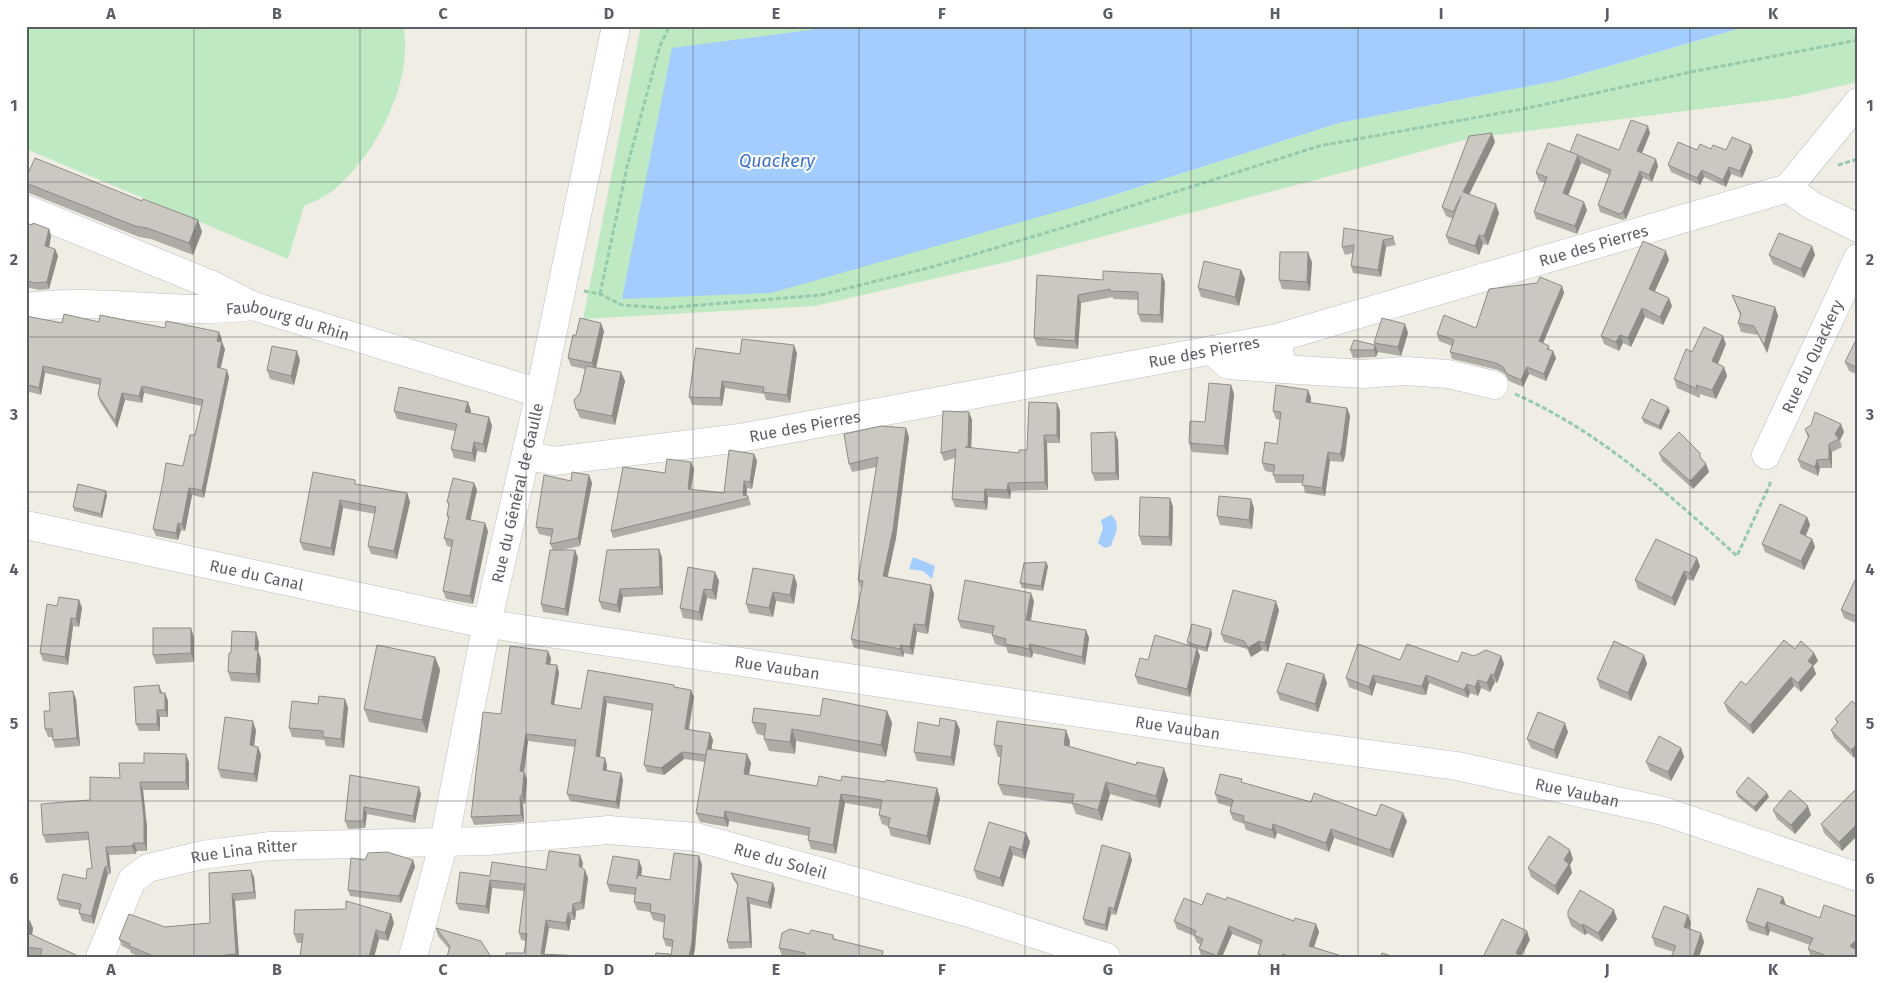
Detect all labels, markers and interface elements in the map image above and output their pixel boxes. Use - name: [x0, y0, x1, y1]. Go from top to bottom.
- text: A: [105, 4, 116, 23]
- text: B: [272, 4, 282, 23]
- text: C: [438, 4, 448, 23]
- text: D: [604, 4, 614, 23]
- text: E: [772, 4, 780, 23]
- text: F: [938, 4, 946, 23]
- text: G: [1103, 4, 1113, 23]
- text: H: [1270, 4, 1280, 23]
- text: I: [1439, 4, 1443, 23]
- text: J: [1603, 4, 1610, 23]
- text: K: [1768, 4, 1779, 23]
- text: 1: [10, 96, 18, 115]
- text: 1: [1866, 96, 1874, 115]
- water label: Quackery: [739, 150, 816, 172]
- street label: Rue des Pierres: [1537, 221, 1650, 271]
- text: 2: [10, 250, 18, 269]
- text: 2: [1866, 250, 1874, 269]
- street label: Faubourg du Rhin: [225, 297, 352, 345]
- street label: Rue du Quackery: [1778, 297, 1847, 416]
- street label: Rue des Pierres: [1147, 332, 1261, 372]
- street label: Rue du Général de Gaulle: [488, 401, 547, 585]
- text: 3: [9, 405, 18, 424]
- text: 3: [1865, 405, 1874, 424]
- street label: Rue des Pierres: [748, 407, 862, 446]
- street label: Rue du Canal: [208, 556, 305, 595]
- text: 4: [9, 560, 19, 579]
- text: 4: [1865, 560, 1875, 579]
- street label: Rue Vauban: [733, 652, 821, 684]
- street label: Rue Vauban: [1134, 712, 1221, 744]
- text: 5: [10, 714, 19, 733]
- text: 5: [1866, 714, 1875, 733]
- street label: Rue Vauban: [1533, 774, 1621, 811]
- street label: Rue Lina Ritter: [189, 836, 298, 867]
- street label: Rue du Soleil: [732, 839, 829, 883]
- text: 6: [9, 869, 19, 888]
- text: 6: [1865, 869, 1875, 888]
- text: A: [105, 960, 116, 979]
- text: B: [272, 960, 282, 979]
- text: C: [438, 960, 448, 979]
- text: D: [604, 960, 614, 979]
- text: E: [772, 960, 780, 979]
- text: F: [938, 960, 946, 979]
- text: G: [1103, 960, 1113, 979]
- text: H: [1270, 960, 1280, 979]
- text: I: [1439, 960, 1443, 979]
- text: J: [1603, 960, 1610, 979]
- text: K: [1768, 960, 1779, 979]

